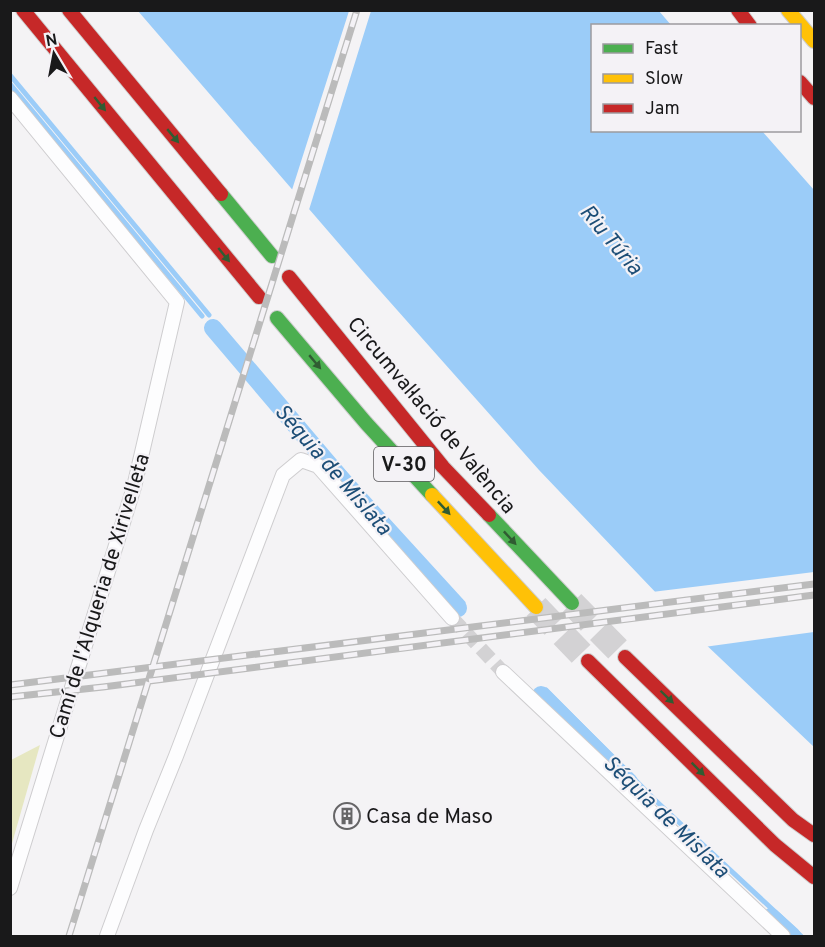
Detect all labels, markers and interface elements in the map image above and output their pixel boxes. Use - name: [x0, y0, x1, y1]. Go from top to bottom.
- north arrow: [24, 24, 84, 84]
- legend: [591, 24, 801, 132]
- text: N: [44, 30, 59, 52]
- text: Fast: [645, 38, 678, 61]
- text: Slow: [645, 68, 683, 91]
- one-way arrow: [94, 96, 107, 112]
- text: Jam: [645, 98, 680, 121]
- one-way arrow: [166, 129, 179, 144]
- water label: Riu Túria: [573, 200, 648, 282]
- one-way arrow: [218, 247, 231, 263]
- street label: Circumval·lació de València: [340, 312, 521, 520]
- one-way arrow: [308, 354, 321, 369]
- water label: Séquia de Mislata: [268, 399, 397, 542]
- road number: V-30: [374, 447, 434, 481]
- street label: Camí de l'Alqueria de Xirivelleta: [44, 450, 157, 742]
- one-way arrow: [437, 501, 451, 515]
- one-way arrow: [503, 530, 517, 544]
- one-way arrow: [659, 690, 673, 704]
- water label: Séquia de Mislata: [596, 751, 735, 885]
- one-way arrow: [691, 761, 705, 775]
- building icon: Casa de Maso: [332, 801, 362, 831]
- place label: Casa de Maso: [366, 804, 493, 831]

